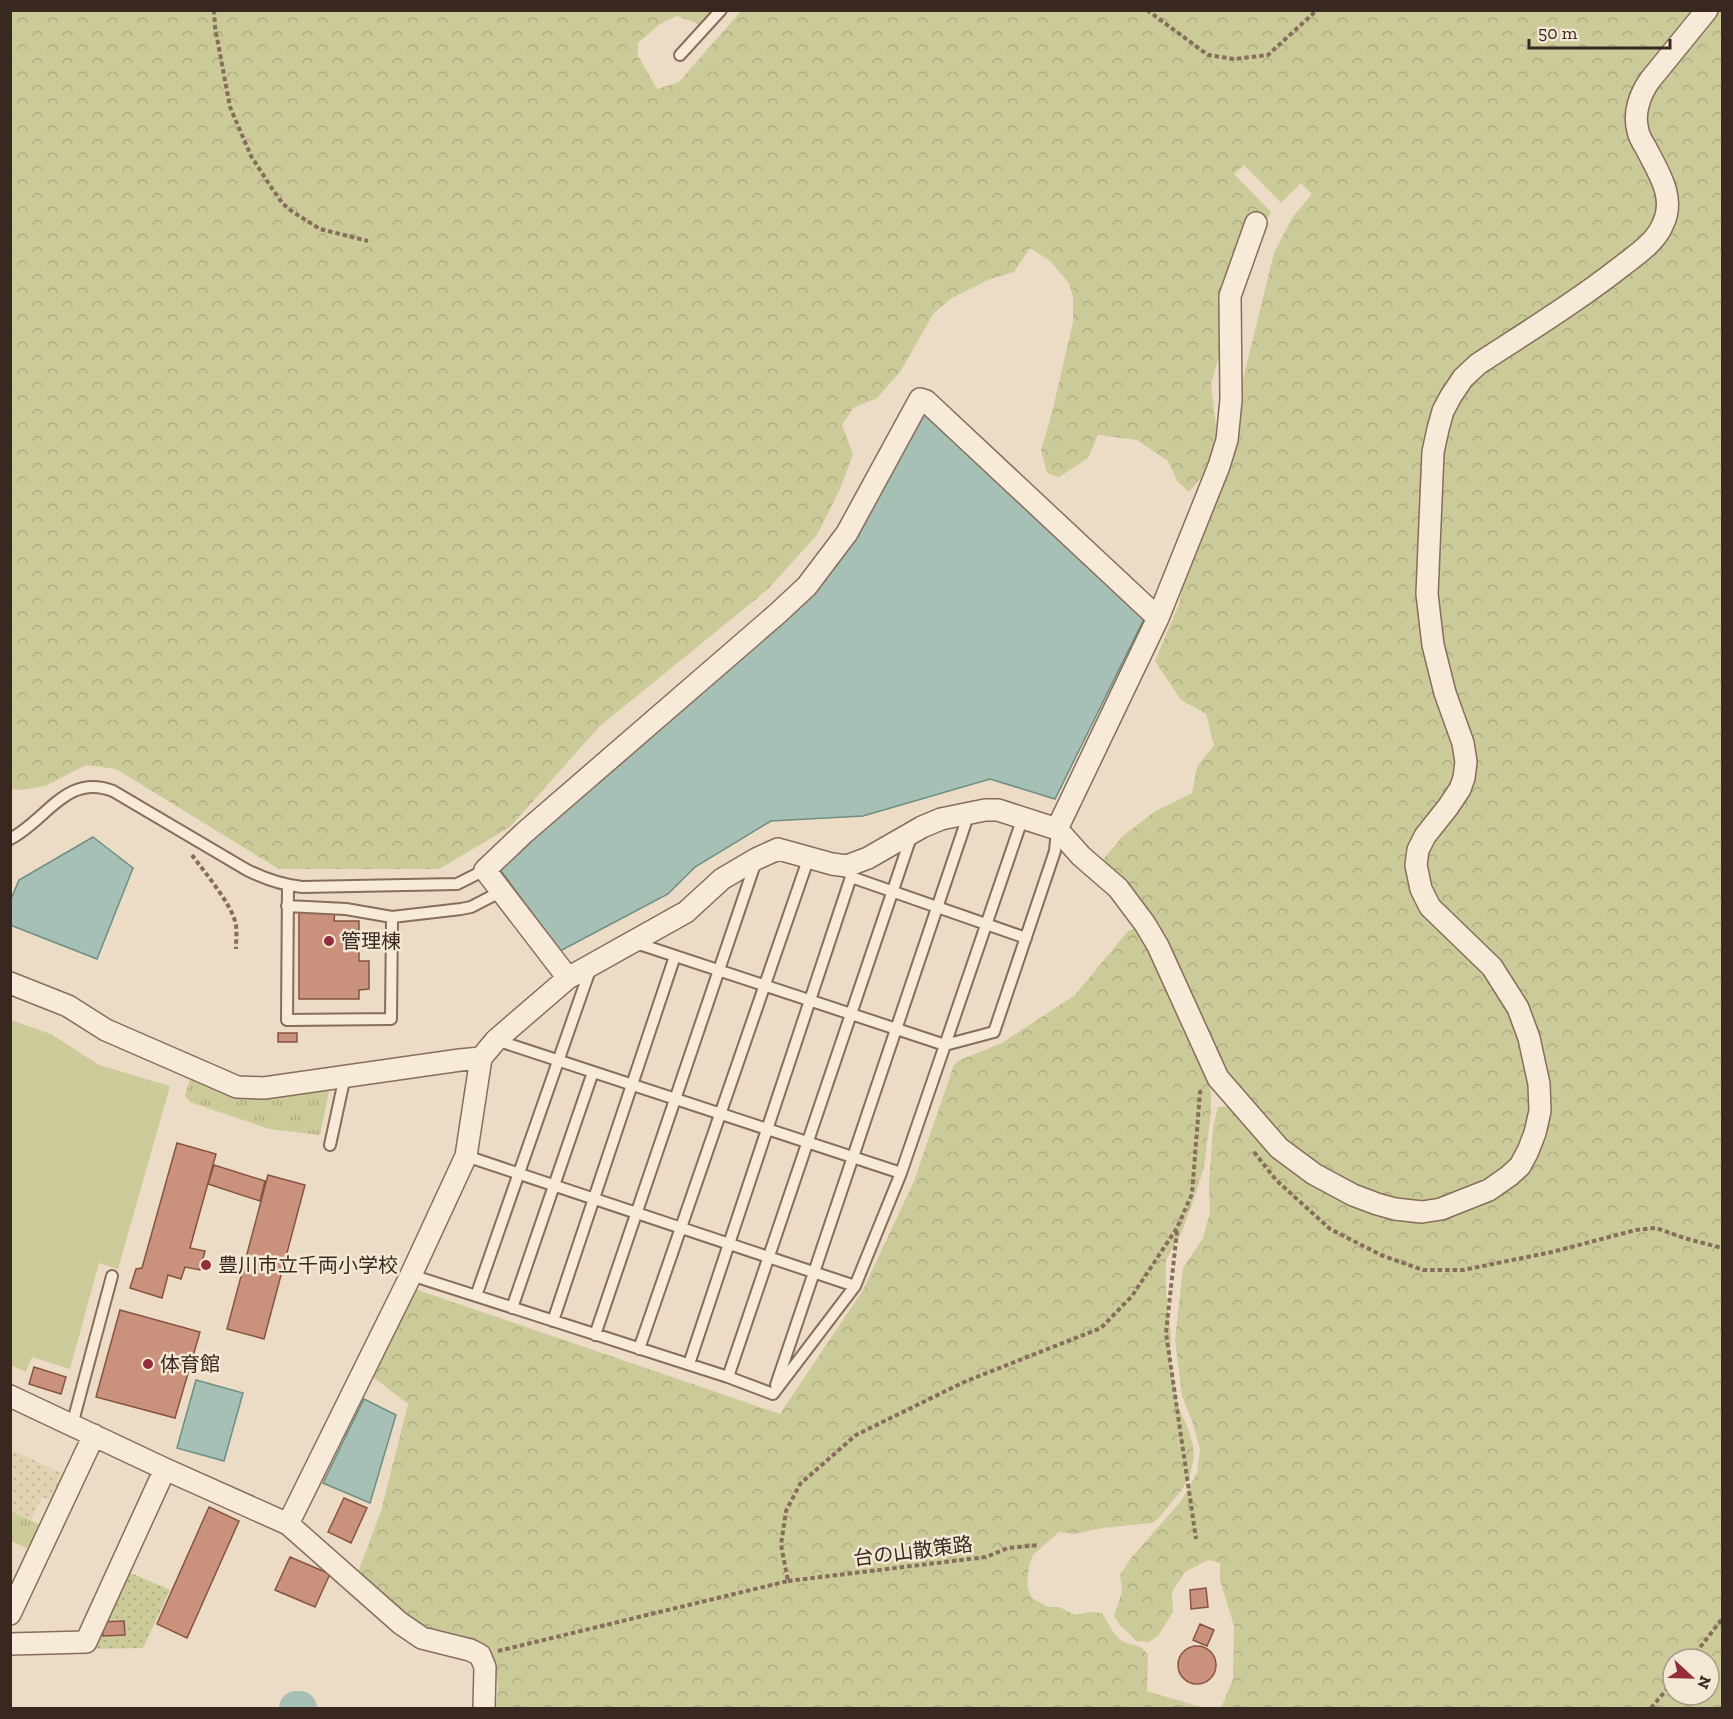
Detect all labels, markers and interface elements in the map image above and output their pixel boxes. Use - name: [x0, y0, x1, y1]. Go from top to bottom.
- scale bar: [1529, 12, 1670, 50]
- text: 50 m: [1538, 22, 1578, 44]
- place label: 管理棟: [341, 929, 401, 953]
- marker: 管理棟: [322, 934, 336, 948]
- place label: 豊川市立千両小学校: [218, 1253, 398, 1277]
- marker: 豊川市立千両小学校: [199, 1258, 213, 1272]
- place label: 体育館: [160, 1352, 220, 1376]
- marker: 体育館: [141, 1357, 155, 1371]
- street label: 台の山散策路: [852, 1532, 974, 1570]
- north arrow: [1661, 1647, 1721, 1707]
- text: N: [1693, 1673, 1716, 1692]

